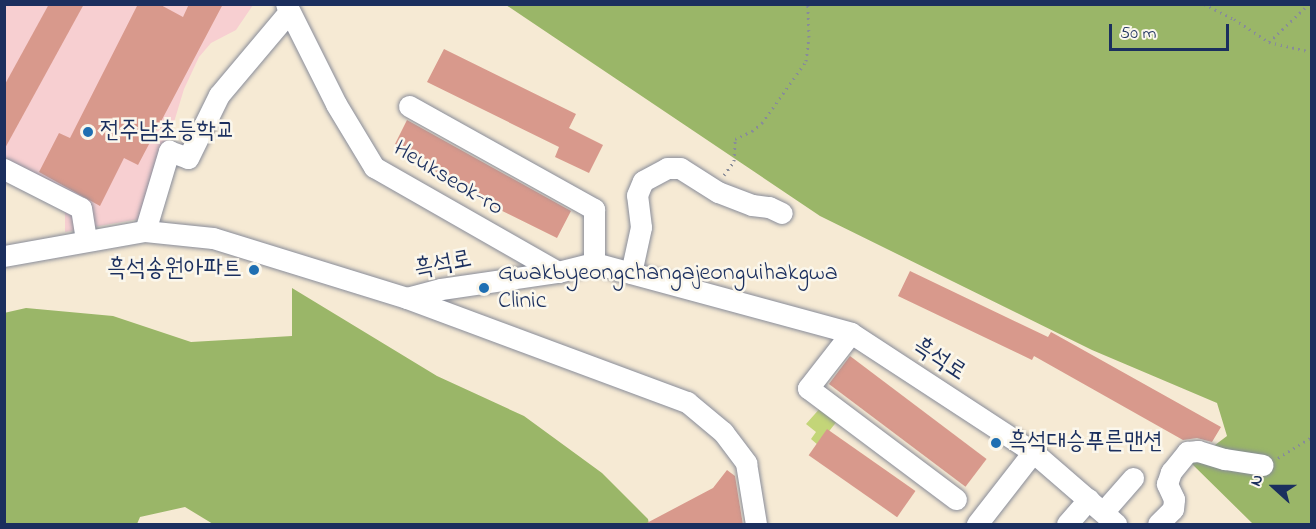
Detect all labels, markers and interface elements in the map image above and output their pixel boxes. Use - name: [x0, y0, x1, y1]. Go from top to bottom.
- scale bar: [1112, 12, 1232, 50]
- text: 50 m: [1120, 21, 1157, 47]
- place label: 전주남초등학교: [100, 118, 235, 146]
- marker: 전주남초등학교: [81, 125, 95, 139]
- street label: Heukseok-ro: [388, 135, 508, 223]
- street label: 흑석로: [412, 245, 474, 285]
- place label: 흑석송원아파트: [107, 256, 242, 284]
- place label: Gwakbyeongchangajeonguihakgwa Clinic: [498, 260, 838, 316]
- marker: 흑석송원아파트: [247, 263, 261, 277]
- marker: Gwakbyeongchangajeonguihakgwa Clinic: [475, 279, 493, 297]
- street label: 흑석로: [907, 332, 971, 388]
- place label: 흑석대승푸른맨션: [1008, 429, 1162, 457]
- marker: 흑석대승푸른맨션: [989, 436, 1003, 450]
- north arrow: [1244, 457, 1304, 517]
- text: N: [1244, 471, 1270, 490]

